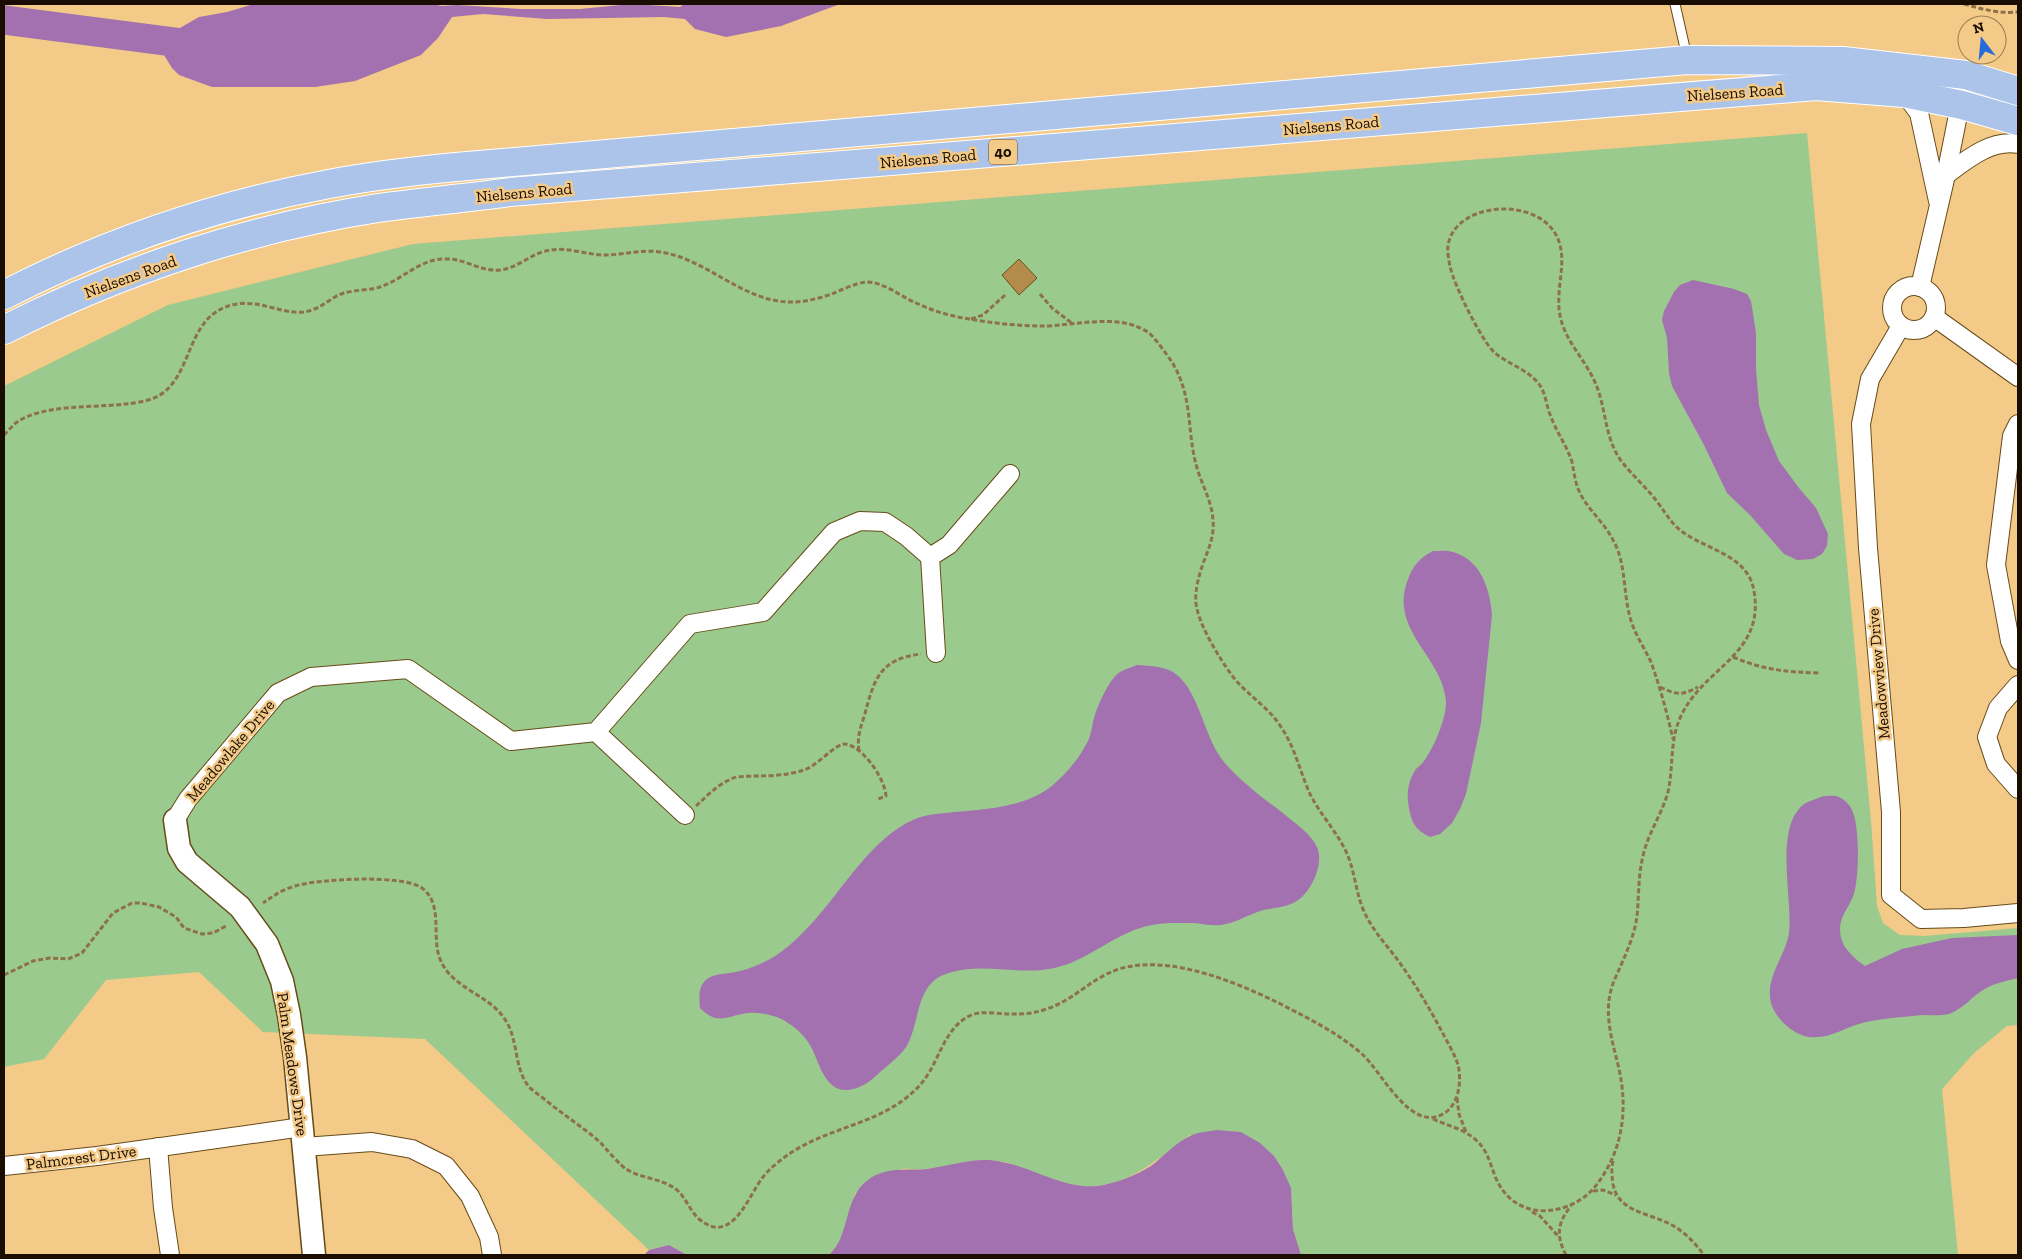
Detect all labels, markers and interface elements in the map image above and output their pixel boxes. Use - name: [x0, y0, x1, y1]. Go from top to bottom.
- north arrow: [1957, 15, 2007, 65]
- text: N: [1971, 18, 1986, 38]
- street label: Nielsens Road: [1686, 80, 1784, 105]
- street label: Nielsens Road: [1282, 112, 1380, 139]
- road number: 40: [989, 140, 1017, 164]
- street label: Nielsens Road: [879, 145, 977, 172]
- street label: Nielsens Road: [475, 179, 573, 206]
- street label: Nielsens Road: [82, 251, 179, 302]
- street label: Meadowview Drive: [1863, 608, 1894, 740]
- street label: Meadowlake Drive: [182, 696, 278, 805]
- street label: Palm Meadows Drive: [273, 991, 312, 1137]
- street label: Palmcrest Drive: [25, 1141, 137, 1174]

